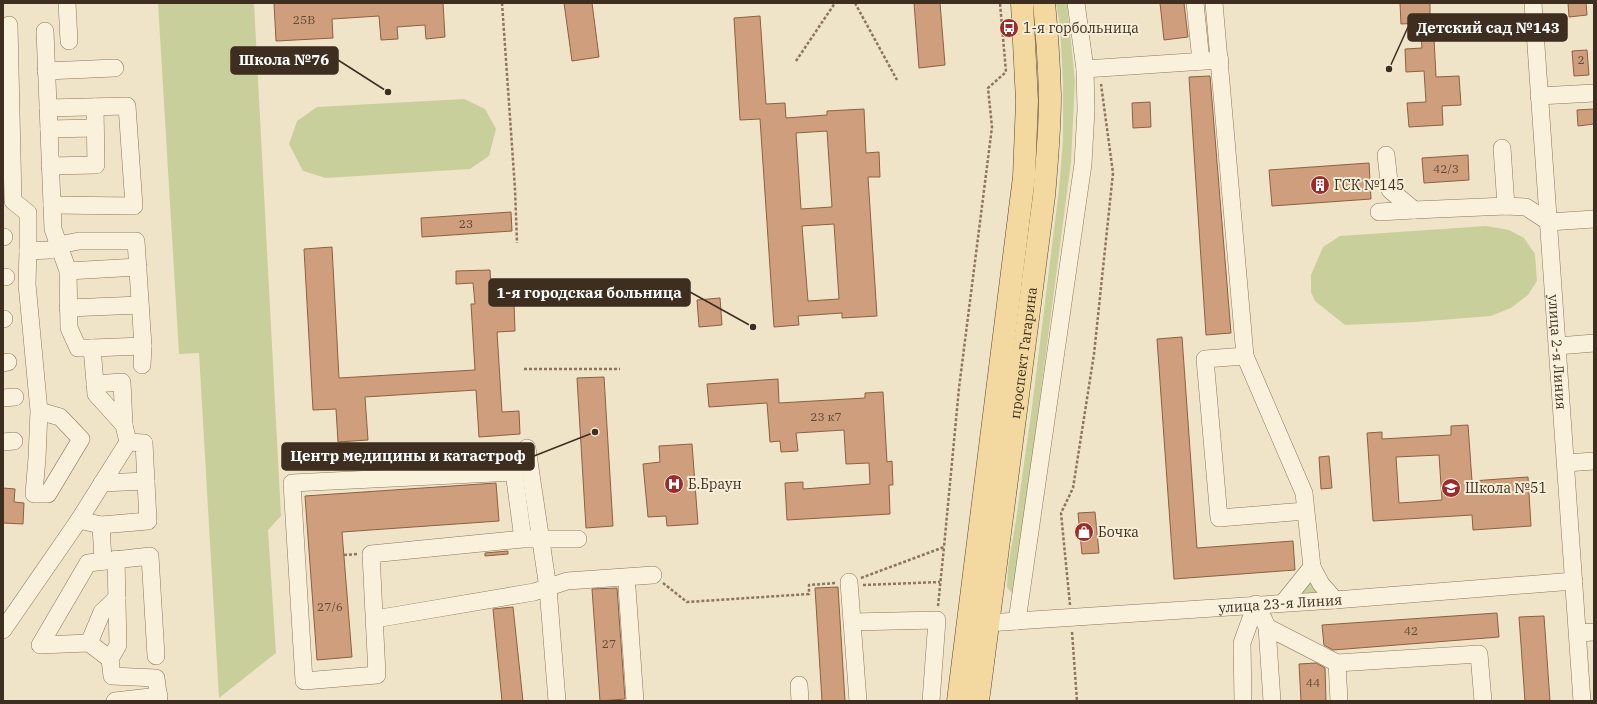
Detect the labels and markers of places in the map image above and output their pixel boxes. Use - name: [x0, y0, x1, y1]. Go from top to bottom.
- callout: Детский сад №143: [1408, 14, 1567, 41]
- bus stop icon: 1-я горбольница: [998, 17, 1020, 39]
- place label: 1-я горбольница: [1023, 19, 1139, 37]
- callout: Школа №76: [231, 47, 338, 74]
- building icon: ГСК №145: [1309, 174, 1331, 196]
- place label: ГСК №145: [1334, 176, 1405, 194]
- callout: 1-я городская больница: [489, 279, 690, 306]
- callout: Центр медицины и катастроф: [282, 443, 534, 470]
- hospital icon: Б.Браун: [663, 473, 685, 495]
- place label: Б.Браун: [688, 475, 742, 493]
- school or university icon: Школа №51: [1440, 477, 1462, 499]
- place label: Школа №51: [1465, 479, 1547, 497]
- shop icon: Бочка: [1073, 521, 1095, 543]
- place label: Бочка: [1098, 523, 1139, 541]

